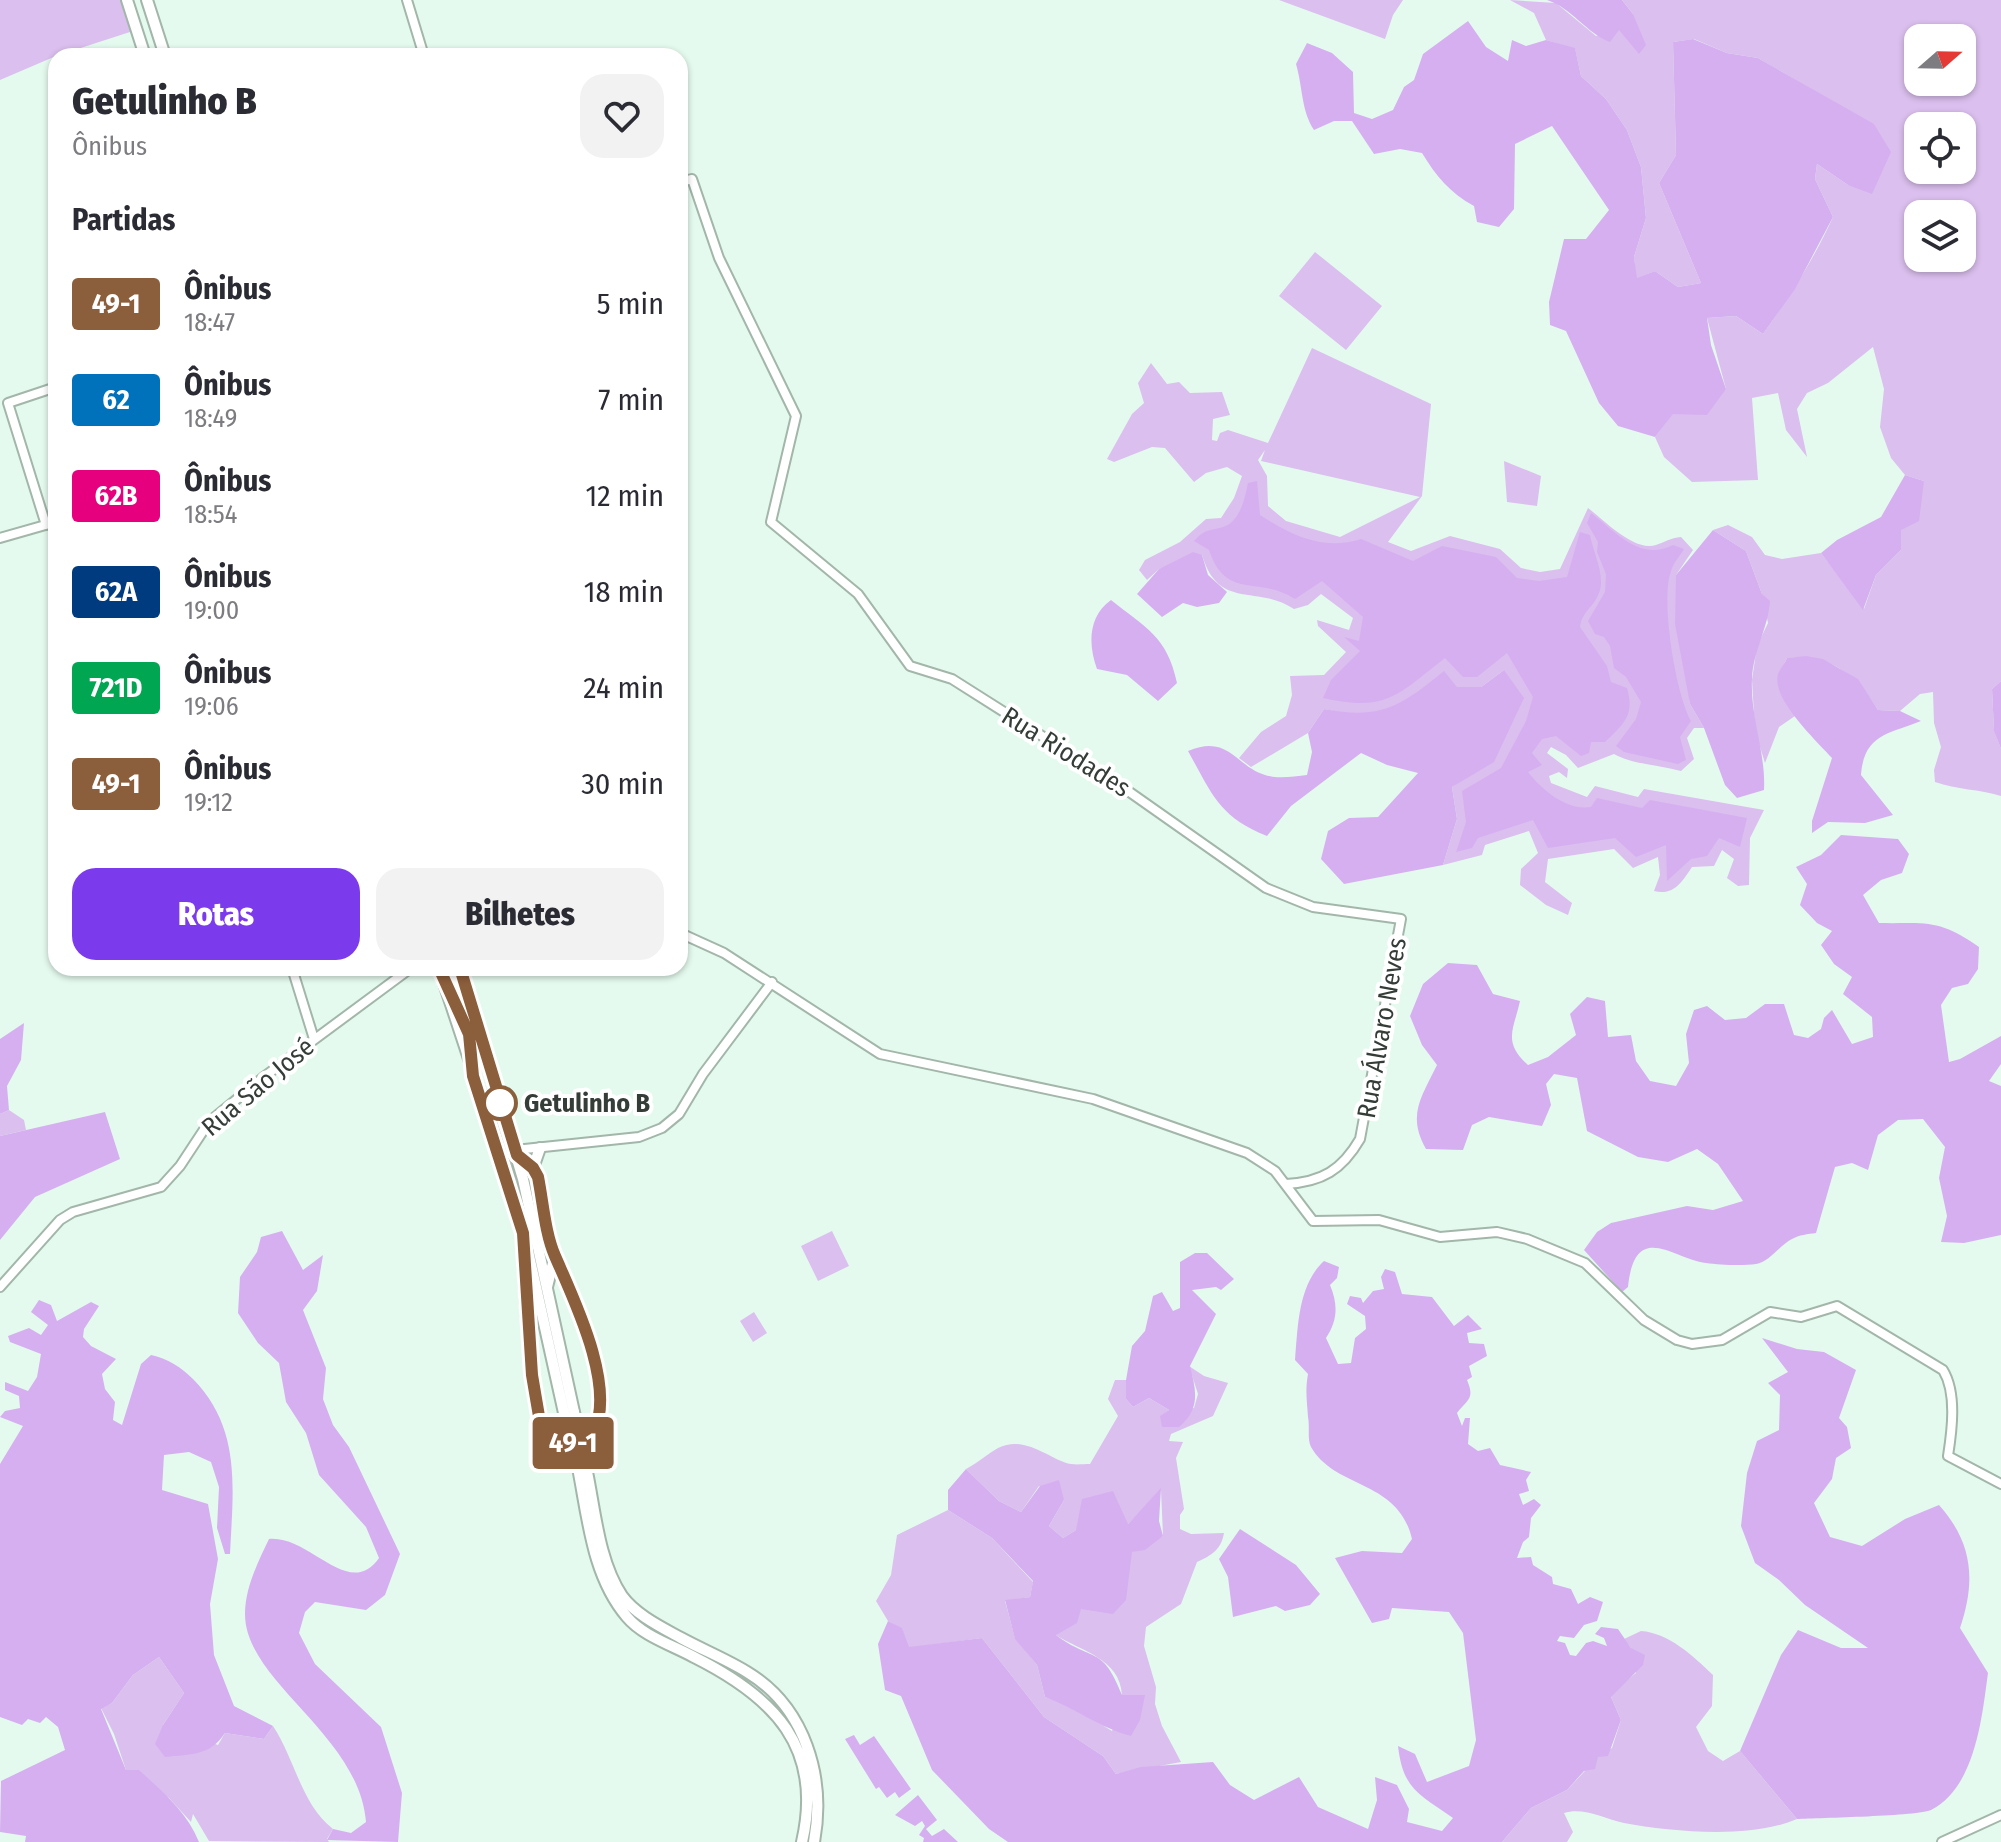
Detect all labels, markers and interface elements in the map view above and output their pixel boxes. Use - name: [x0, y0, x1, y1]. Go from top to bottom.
- north arrow: [1904, 24, 1976, 96]
- map controls: [1904, 24, 1976, 272]
- button: heart: [580, 74, 664, 158]
- text: Getulinho B: [72, 78, 257, 124]
- button: locate: [1904, 112, 1976, 184]
- text: Ônibus: [72, 131, 147, 162]
- button: layers: [1904, 200, 1976, 272]
- text: Partidas: [72, 202, 175, 238]
- text: Ônibus: [184, 271, 271, 307]
- text: 5 min: [597, 286, 664, 322]
- text: 49-1: [92, 287, 140, 320]
- text: 18:47: [184, 307, 235, 338]
- text: Ônibus: [184, 367, 271, 403]
- text: 7 min: [598, 382, 664, 418]
- text: 62: [102, 383, 130, 416]
- text: 18:49: [184, 403, 237, 434]
- text: Ônibus: [184, 463, 271, 499]
- text: 12 min: [586, 478, 664, 514]
- text: 62B: [94, 479, 138, 512]
- text: 18:54: [184, 499, 237, 530]
- text: Ônibus: [184, 559, 271, 595]
- text: 18 min: [584, 574, 664, 610]
- text: 62A: [95, 575, 137, 608]
- text: 19:00: [184, 595, 239, 626]
- text: Ônibus: [184, 655, 271, 691]
- text: 24 min: [583, 670, 664, 706]
- text: 721D: [90, 671, 142, 704]
- text: 19:06: [184, 691, 239, 722]
- street label: Rua Riodades: [996, 700, 1136, 804]
- text: Ônibus: [184, 751, 271, 787]
- text: 30 min: [581, 766, 664, 802]
- text: 49-1: [92, 767, 140, 800]
- text: 19:12: [184, 787, 233, 818]
- button: Rotas: [72, 868, 360, 960]
- button: Bilhetes: [376, 868, 664, 960]
- street label: Rua Álvaro Neves: [1351, 935, 1413, 1121]
- street label: Rua São José: [196, 1031, 320, 1143]
- marker: Getulinho B: [483, 1086, 517, 1120]
- place label: Getulinho B: [524, 1088, 651, 1119]
- line badge: 49-1: [517, 1417, 629, 1469]
- text: 49-1: [549, 1426, 597, 1459]

